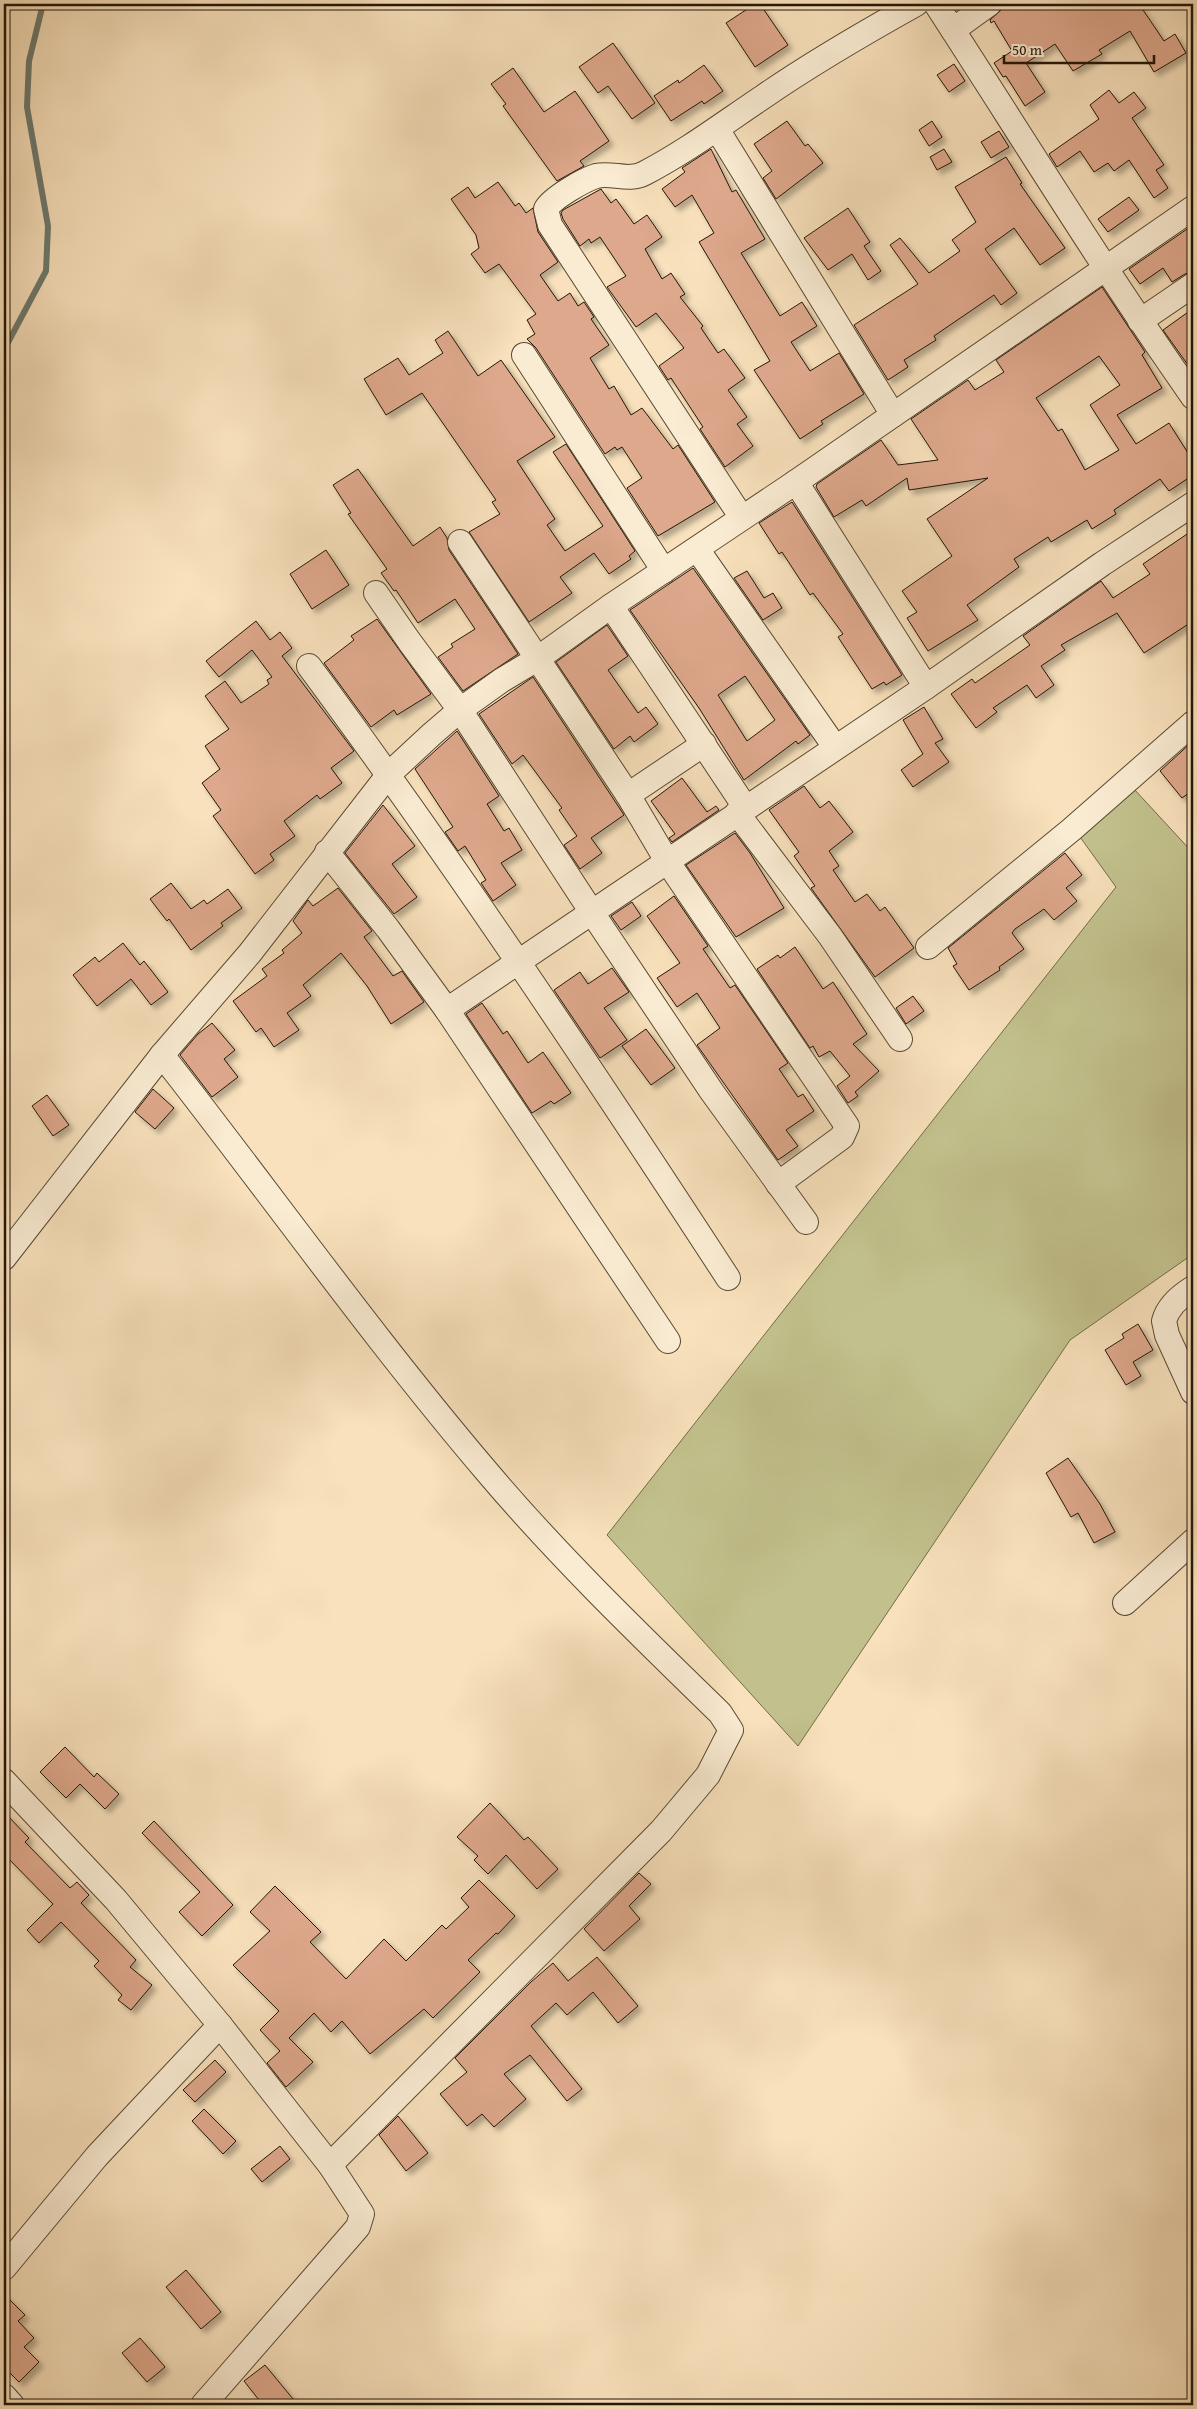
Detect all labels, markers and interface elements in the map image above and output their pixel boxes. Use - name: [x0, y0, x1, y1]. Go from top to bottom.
- scale bar: [1004, 32, 1154, 64]
- text: 50 m: [1012, 39, 1043, 60]

